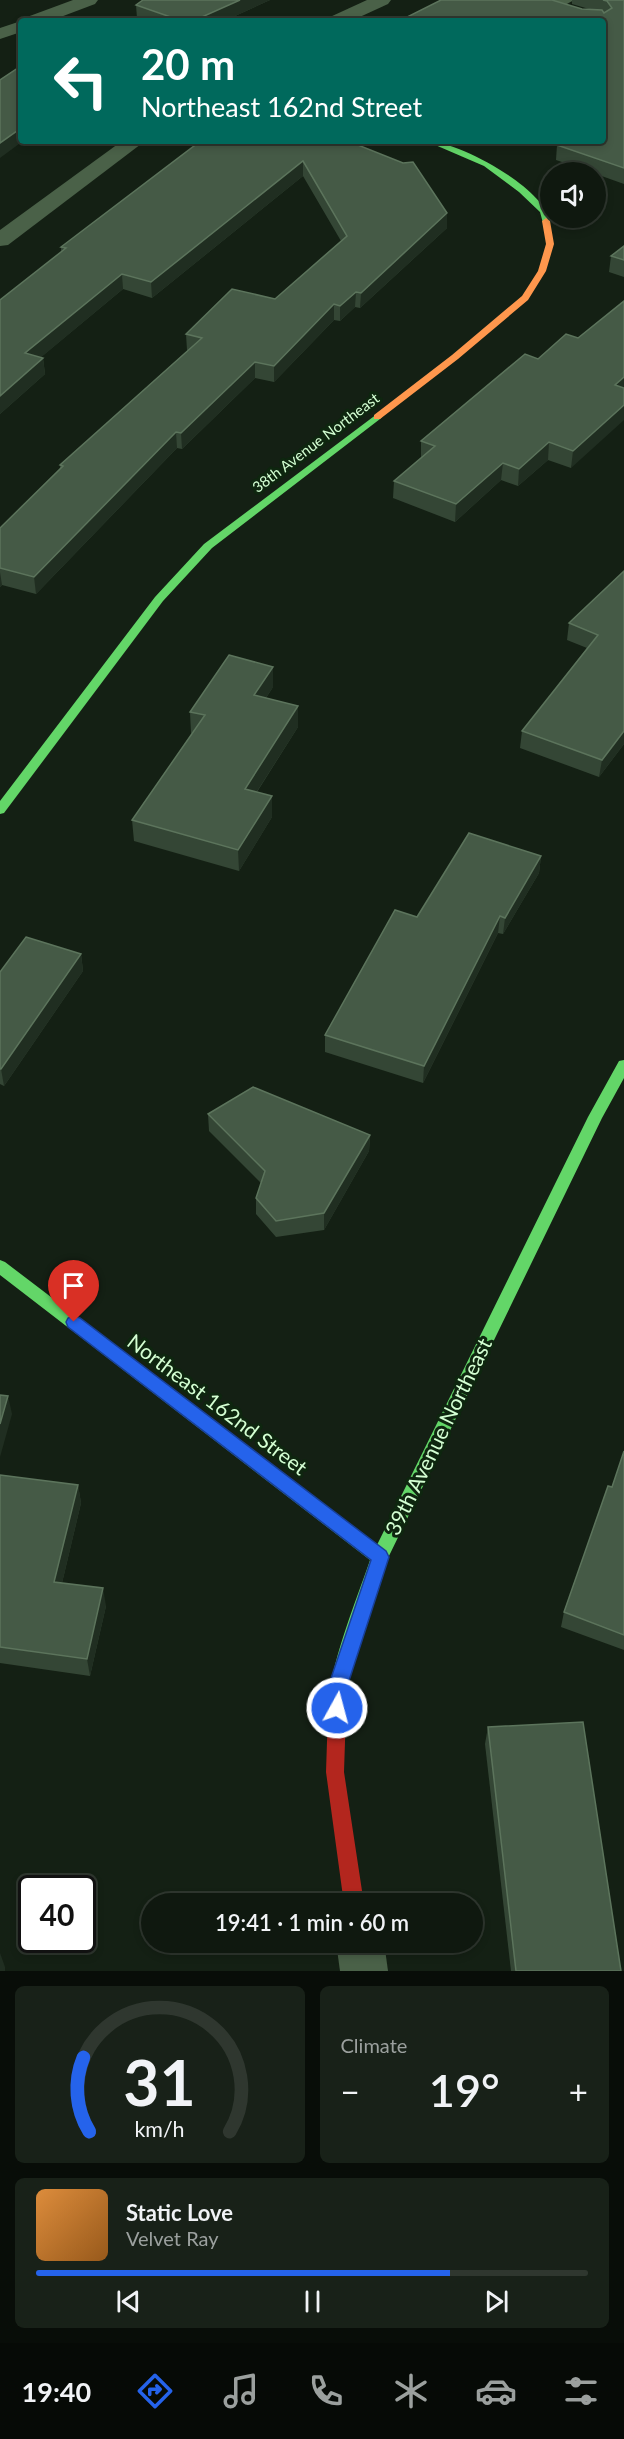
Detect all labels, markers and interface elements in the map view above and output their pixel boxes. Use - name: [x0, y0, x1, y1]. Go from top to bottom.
- text: 20 m: [141, 39, 235, 89]
- icon: left: [42, 42, 120, 120]
- text: Northeast 162nd Street: [141, 90, 422, 123]
- map controls: [540, 162, 606, 228]
- button: sound: [540, 162, 606, 228]
- street label: 38th Avenue Northeast: [248, 388, 383, 496]
- pin: [48, 1260, 99, 1322]
- icon: arrive: [57, 1269, 90, 1302]
- street label: Northeast 162nd Street: [123, 1328, 313, 1480]
- street label: 39th Avenue Northeast: [379, 1333, 496, 1539]
- position arrow: [305, 1676, 369, 1740]
- speed limit sign: 40: [18, 1875, 96, 1953]
- text: 19:41 · 1 min · 60 m: [215, 1909, 409, 1936]
- text: Climate: [341, 2033, 407, 2057]
- text: 31: [124, 2044, 196, 2119]
- text: 19°: [429, 2063, 500, 2117]
- text: −: [341, 2071, 360, 2111]
- text: +: [569, 2071, 588, 2111]
- text: km/h: [135, 2116, 185, 2142]
- text: Static Love: [126, 2199, 233, 2226]
- text: Velvet Ray: [126, 2226, 219, 2250]
- icon: previous: [112, 2285, 145, 2318]
- icon: pause: [296, 2285, 329, 2318]
- icon: next: [480, 2285, 513, 2318]
- icon: directions: [134, 2370, 176, 2412]
- icon: music: [220, 2370, 262, 2412]
- icon: phone: [305, 2370, 347, 2412]
- icon: climate: [390, 2370, 432, 2412]
- icon: car: [475, 2370, 517, 2412]
- icon: filters: [560, 2370, 602, 2412]
- text: 19:40: [22, 2375, 91, 2408]

